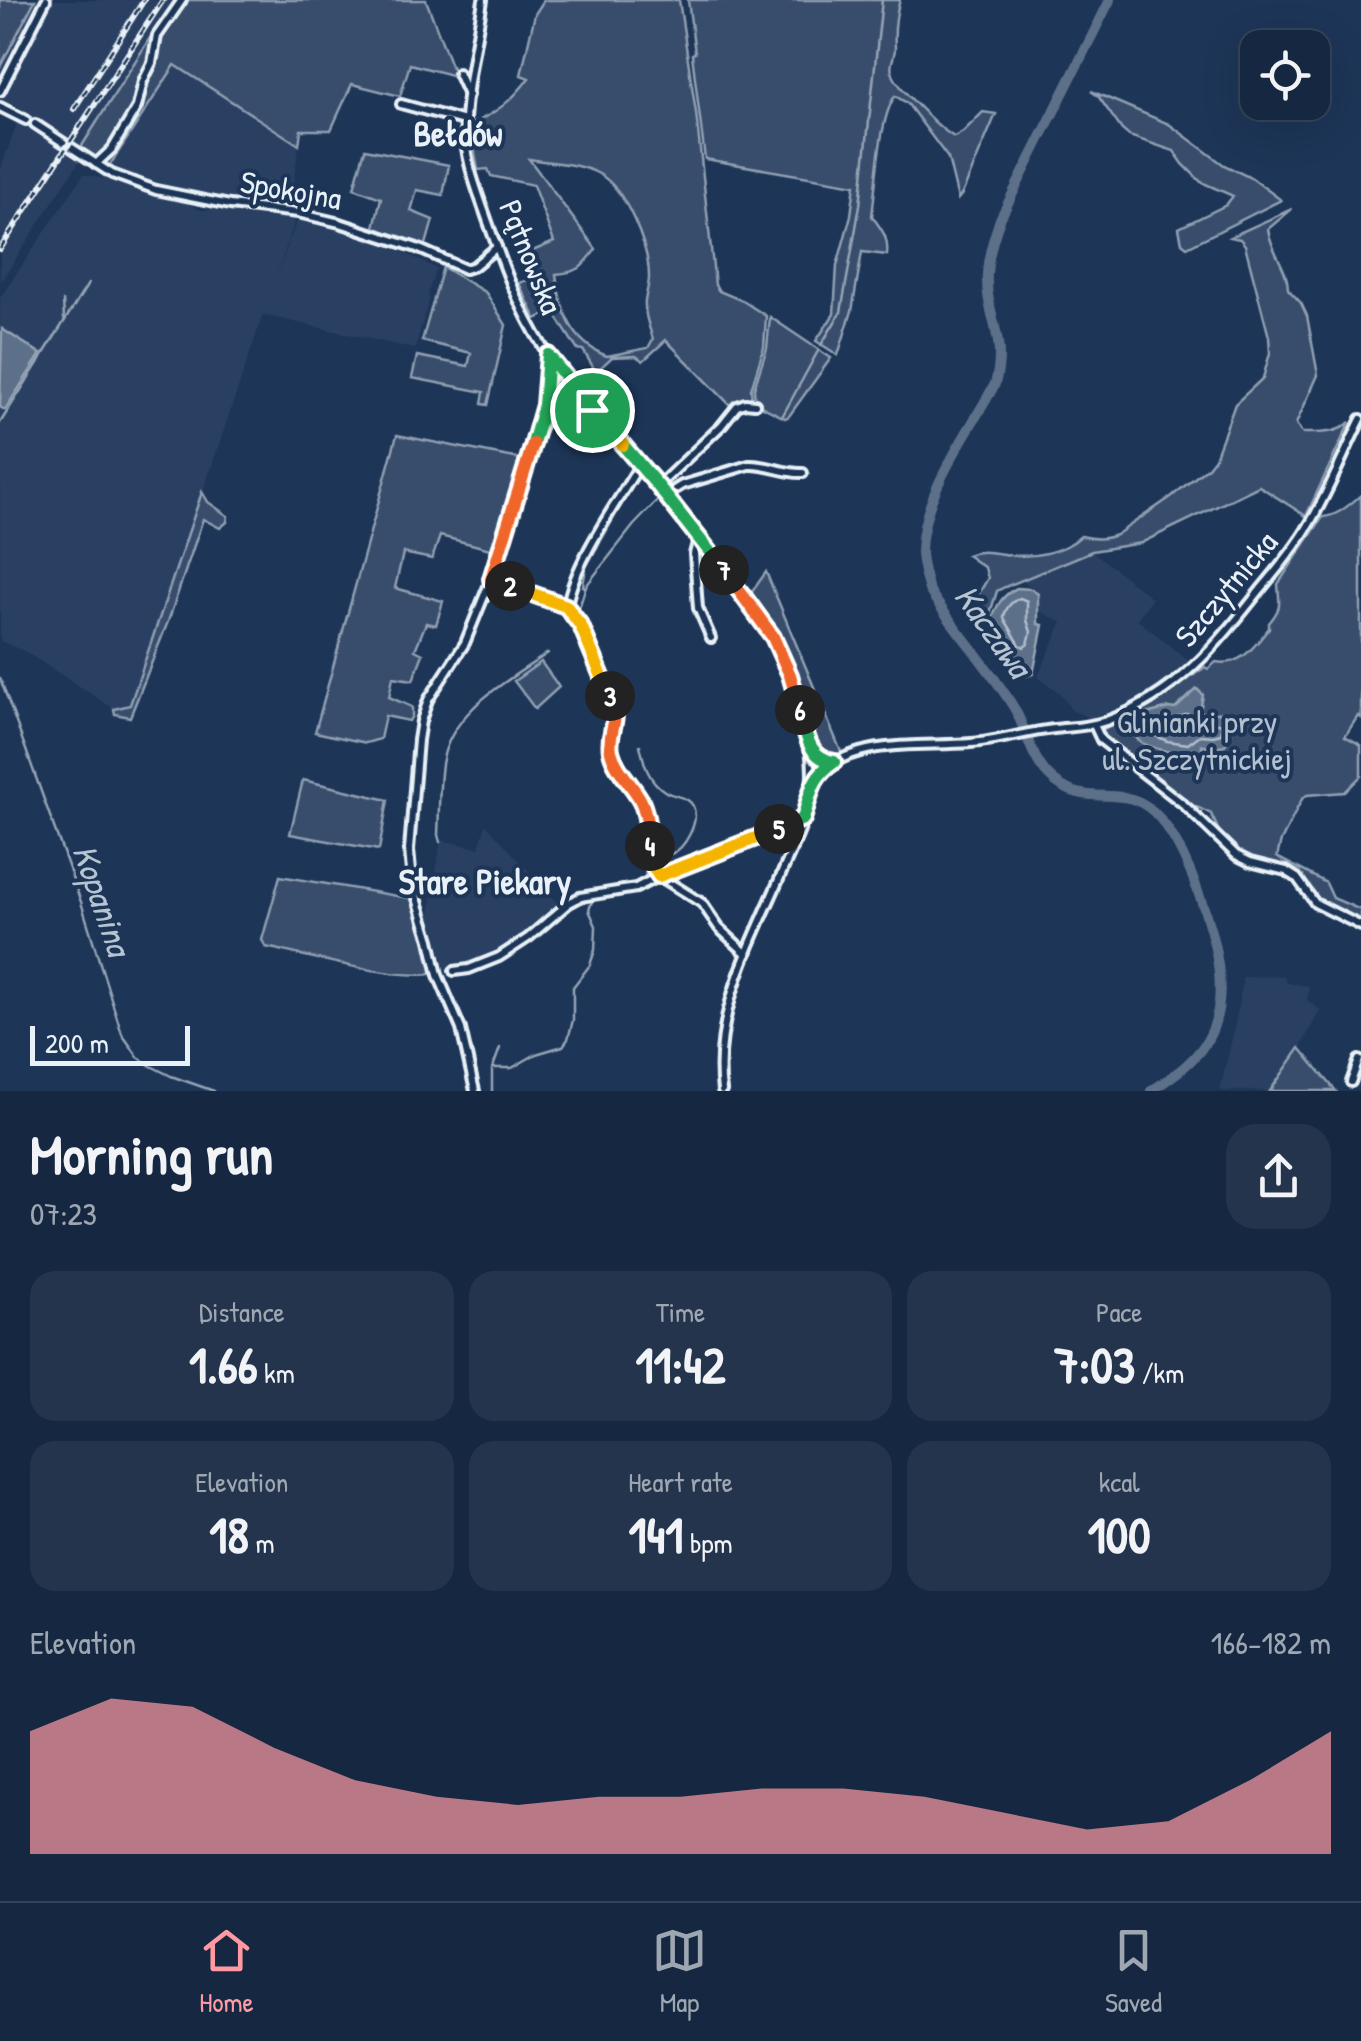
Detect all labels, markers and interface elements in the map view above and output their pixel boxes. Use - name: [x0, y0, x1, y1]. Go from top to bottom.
- map controls: [1240, 30, 1330, 120]
- button: locate: [1240, 30, 1330, 120]
- district label: Bełdów: [414, 110, 502, 157]
- street label: Spokojna: [237, 159, 345, 220]
- street label: Pątnowska: [489, 193, 574, 320]
- pin: [550, 368, 635, 453]
- icon: arrive: [565, 383, 620, 438]
- street label: Szczytnicka: [1164, 522, 1287, 656]
- pin: 7: [699, 545, 749, 595]
- text: 7: [717, 551, 731, 589]
- pin: 2: [485, 561, 535, 611]
- text: 2: [503, 567, 517, 605]
- water label: Kaczawa: [944, 575, 1045, 689]
- pin: 3: [585, 671, 635, 721]
- text: 3: [604, 677, 616, 715]
- pin: 6: [775, 685, 825, 735]
- text: 6: [794, 691, 806, 729]
- park label: Glinianki przy ul. Szczytnickiej: [1102, 700, 1292, 780]
- pin: 5: [754, 804, 804, 854]
- text: 5: [773, 810, 785, 848]
- pin: 4: [625, 821, 675, 871]
- text: 4: [645, 827, 655, 865]
- water label: Kopanina: [62, 838, 144, 965]
- district label: Stare Piekary: [399, 858, 571, 906]
- scale bar: [30, 1021, 190, 1066]
- text: 200 m: [45, 1024, 109, 1062]
- text: Morning run: [30, 1117, 273, 1191]
- button: share: [1226, 1124, 1331, 1229]
- text: 07:23: [30, 1192, 97, 1235]
- text: Distance: [199, 1293, 285, 1331]
- text: Time: [656, 1293, 705, 1331]
- text: Pace: [1096, 1293, 1142, 1331]
- text: 1.66: [189, 1331, 258, 1399]
- text: 11:42: [635, 1331, 726, 1399]
- text: 7:03: [1054, 1331, 1135, 1399]
- text: km: [258, 1354, 295, 1392]
- text: /km: [1135, 1354, 1184, 1392]
- text: Elevation: [195, 1463, 288, 1501]
- text: Heart rate: [628, 1463, 733, 1501]
- text: kcal: [1099, 1463, 1140, 1501]
- text: 18: [209, 1501, 249, 1569]
- text: 141: [628, 1501, 684, 1569]
- text: 100: [1088, 1501, 1151, 1569]
- text: m: [249, 1524, 274, 1562]
- text: bpm: [684, 1524, 733, 1562]
- text: Elevation: [30, 1621, 136, 1664]
- text: 166–182 m: [1211, 1621, 1331, 1664]
- tab: Home: [199, 1923, 254, 2021]
- tab: Map: [652, 1923, 707, 2021]
- tab: Saved: [1105, 1923, 1162, 2021]

